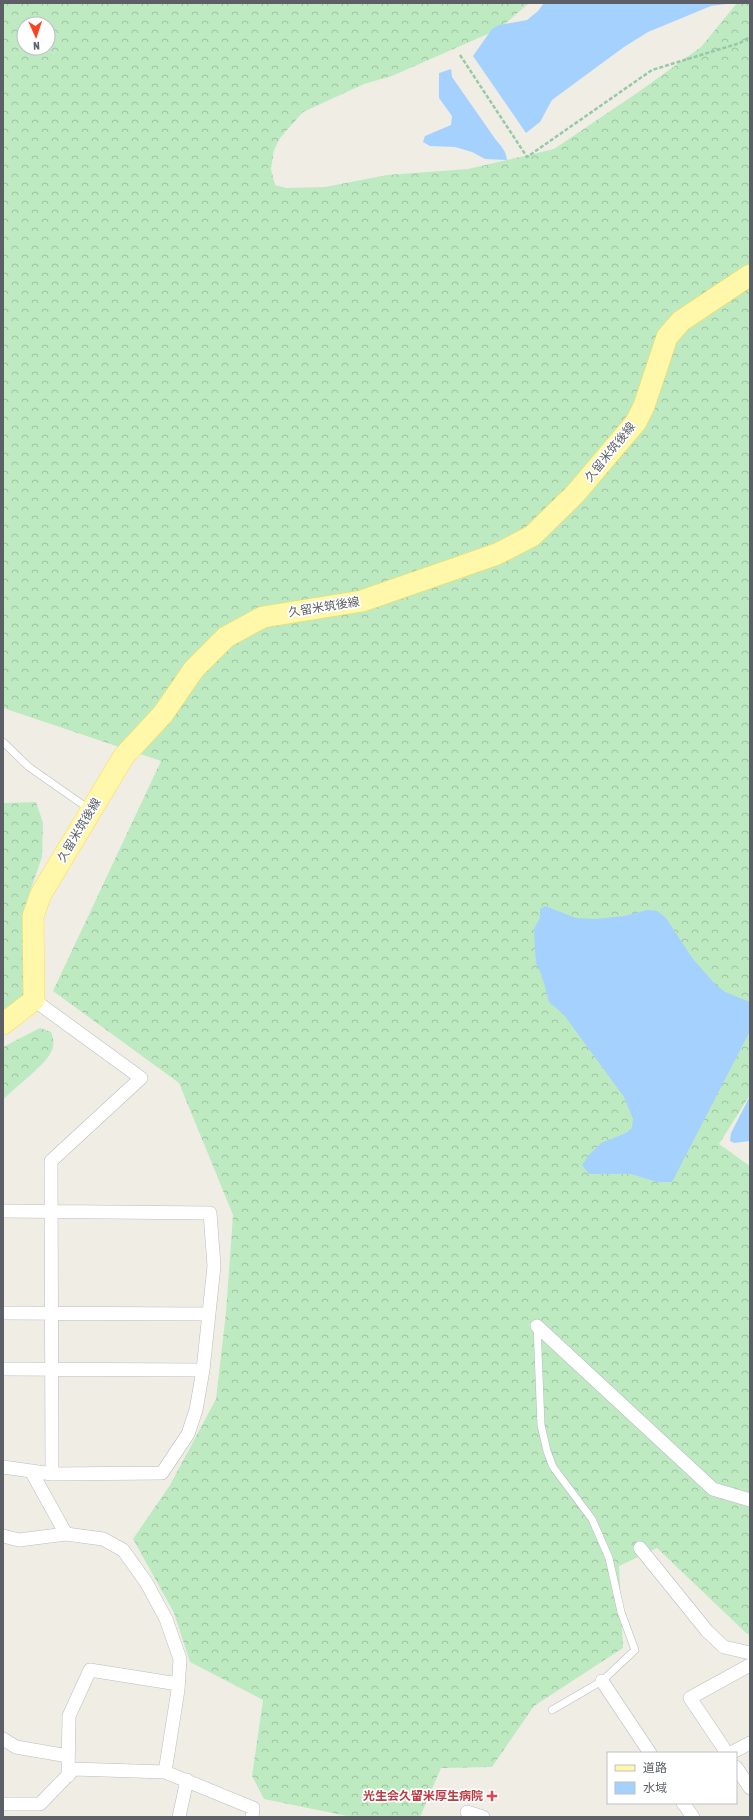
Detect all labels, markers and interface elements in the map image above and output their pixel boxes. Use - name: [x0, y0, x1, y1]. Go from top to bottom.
- north arrow: [16, 16, 56, 56]
- text: N: [33, 40, 40, 52]
- street label: 久留米筑後線: [582, 420, 638, 484]
- street label: 久留米筑後線: [287, 594, 361, 620]
- street label: 久留米筑後線: [54, 796, 104, 864]
- legend: [607, 1752, 737, 1804]
- text: 道路: [643, 1761, 667, 1775]
- text: 水域: [643, 1781, 667, 1795]
- place label: 光生会久留米厚生病院: [363, 1789, 483, 1803]
- marker: 光生会久留米厚生病院: [486, 1790, 498, 1802]

